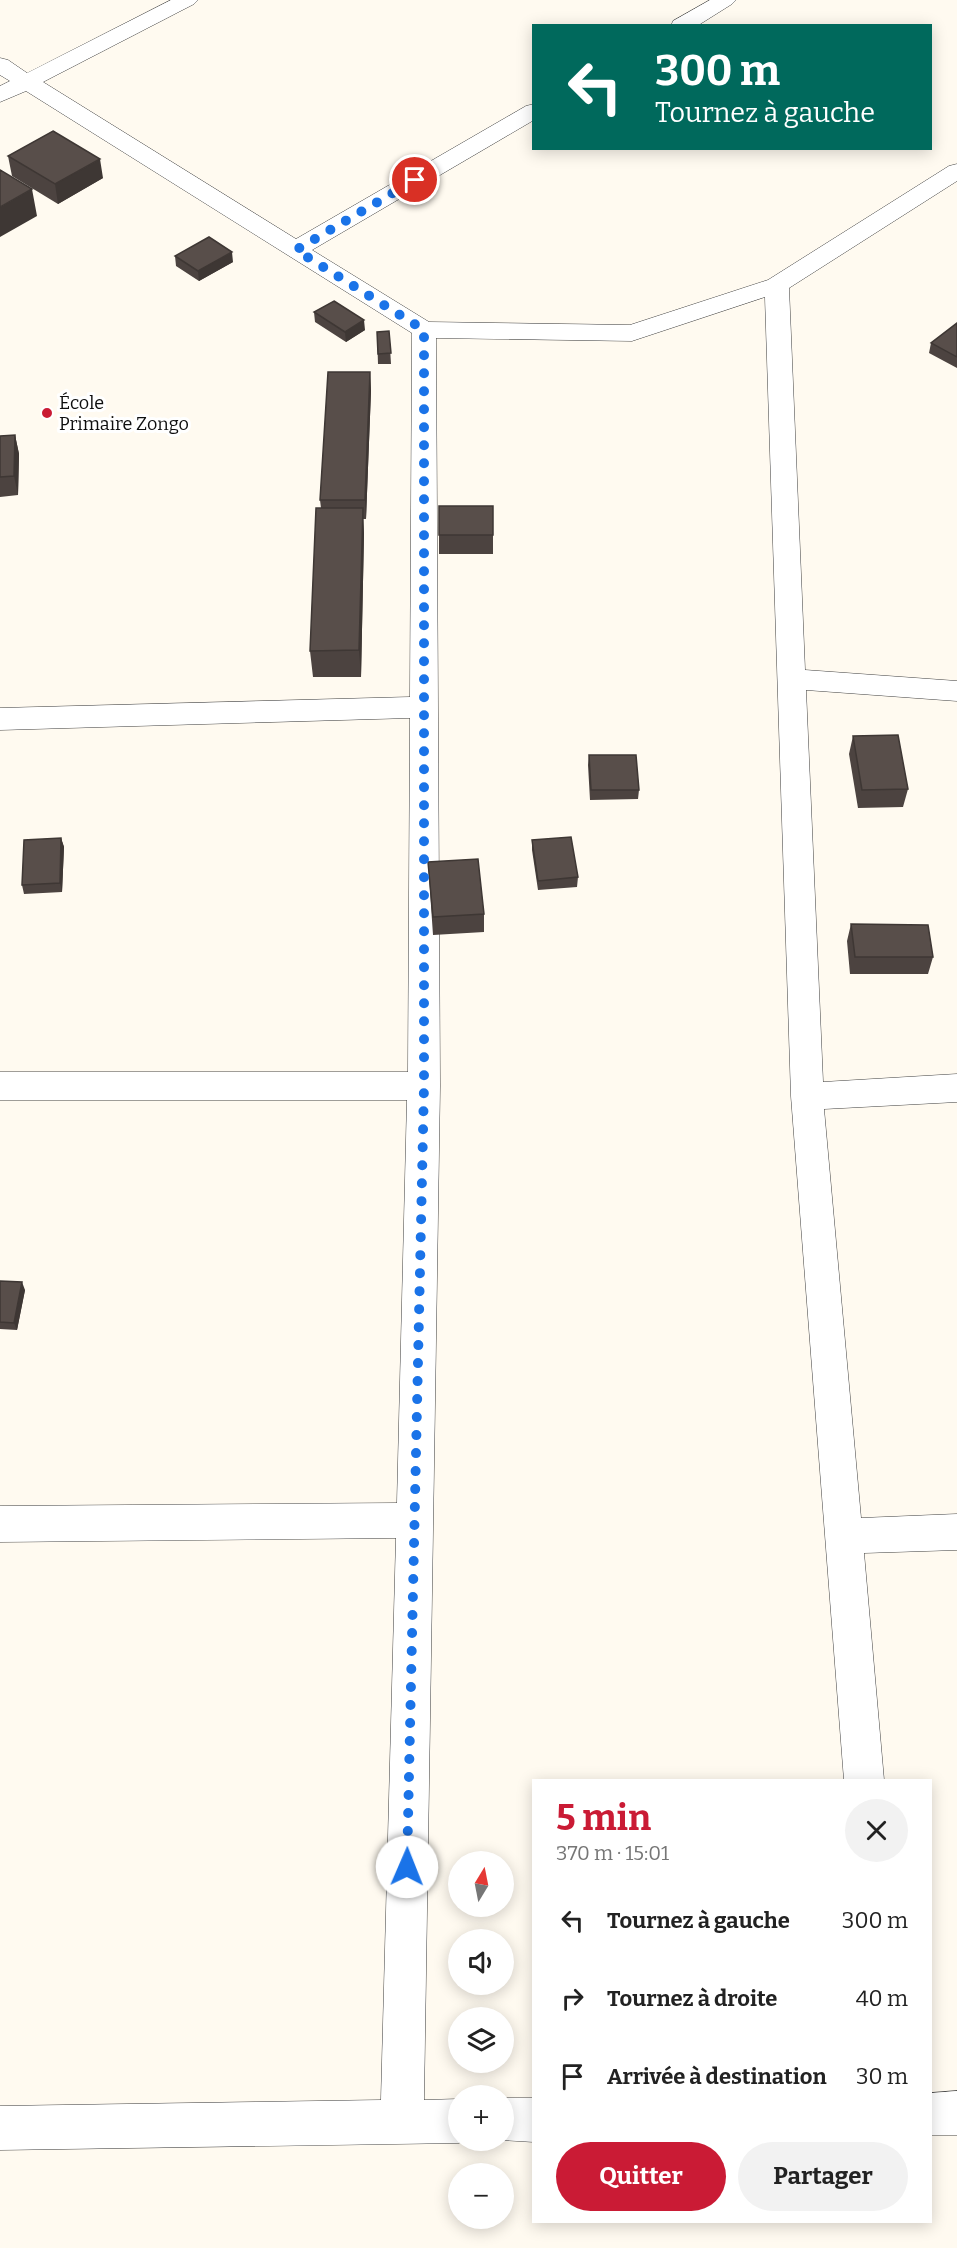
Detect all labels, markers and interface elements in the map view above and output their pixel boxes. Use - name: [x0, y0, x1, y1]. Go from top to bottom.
- text: 300 m: [655, 46, 780, 96]
- icon: left: [556, 48, 634, 126]
- text: Tournez à gauche: [655, 97, 875, 129]
- pin: [389, 154, 440, 205]
- icon: arrive: [398, 163, 431, 196]
- place label: École Primaire Zongo: [59, 391, 189, 435]
- marker: École Primaire Zongo: [40, 406, 54, 420]
- text: 5 min: [556, 1796, 651, 1840]
- button: close: [845, 1799, 908, 1862]
- position arrow: [375, 1835, 439, 1899]
- text: 370 m · 15:01: [556, 1841, 669, 1865]
- north arrow: [448, 1851, 514, 1917]
- map controls: [448, 1851, 514, 2229]
- icon: left: [556, 1904, 589, 1937]
- text: Tournez à gauche: [607, 1907, 790, 1934]
- text: 300 m: [842, 1907, 908, 1934]
- button: sound: [448, 1929, 514, 1995]
- icon: right: [556, 1982, 589, 2015]
- text: Tournez à droite: [607, 1985, 777, 2012]
- text: 40 m: [856, 1985, 908, 2012]
- button: layers: [448, 2007, 514, 2073]
- icon: arrive: [556, 2060, 589, 2093]
- text: Arrivée à destination: [607, 2063, 827, 2090]
- text: 30 m: [856, 2063, 908, 2090]
- button: +: [448, 2085, 514, 2151]
- button: Quitter: [556, 2142, 726, 2211]
- button: Partager: [738, 2142, 908, 2211]
- button: −: [448, 2163, 514, 2229]

